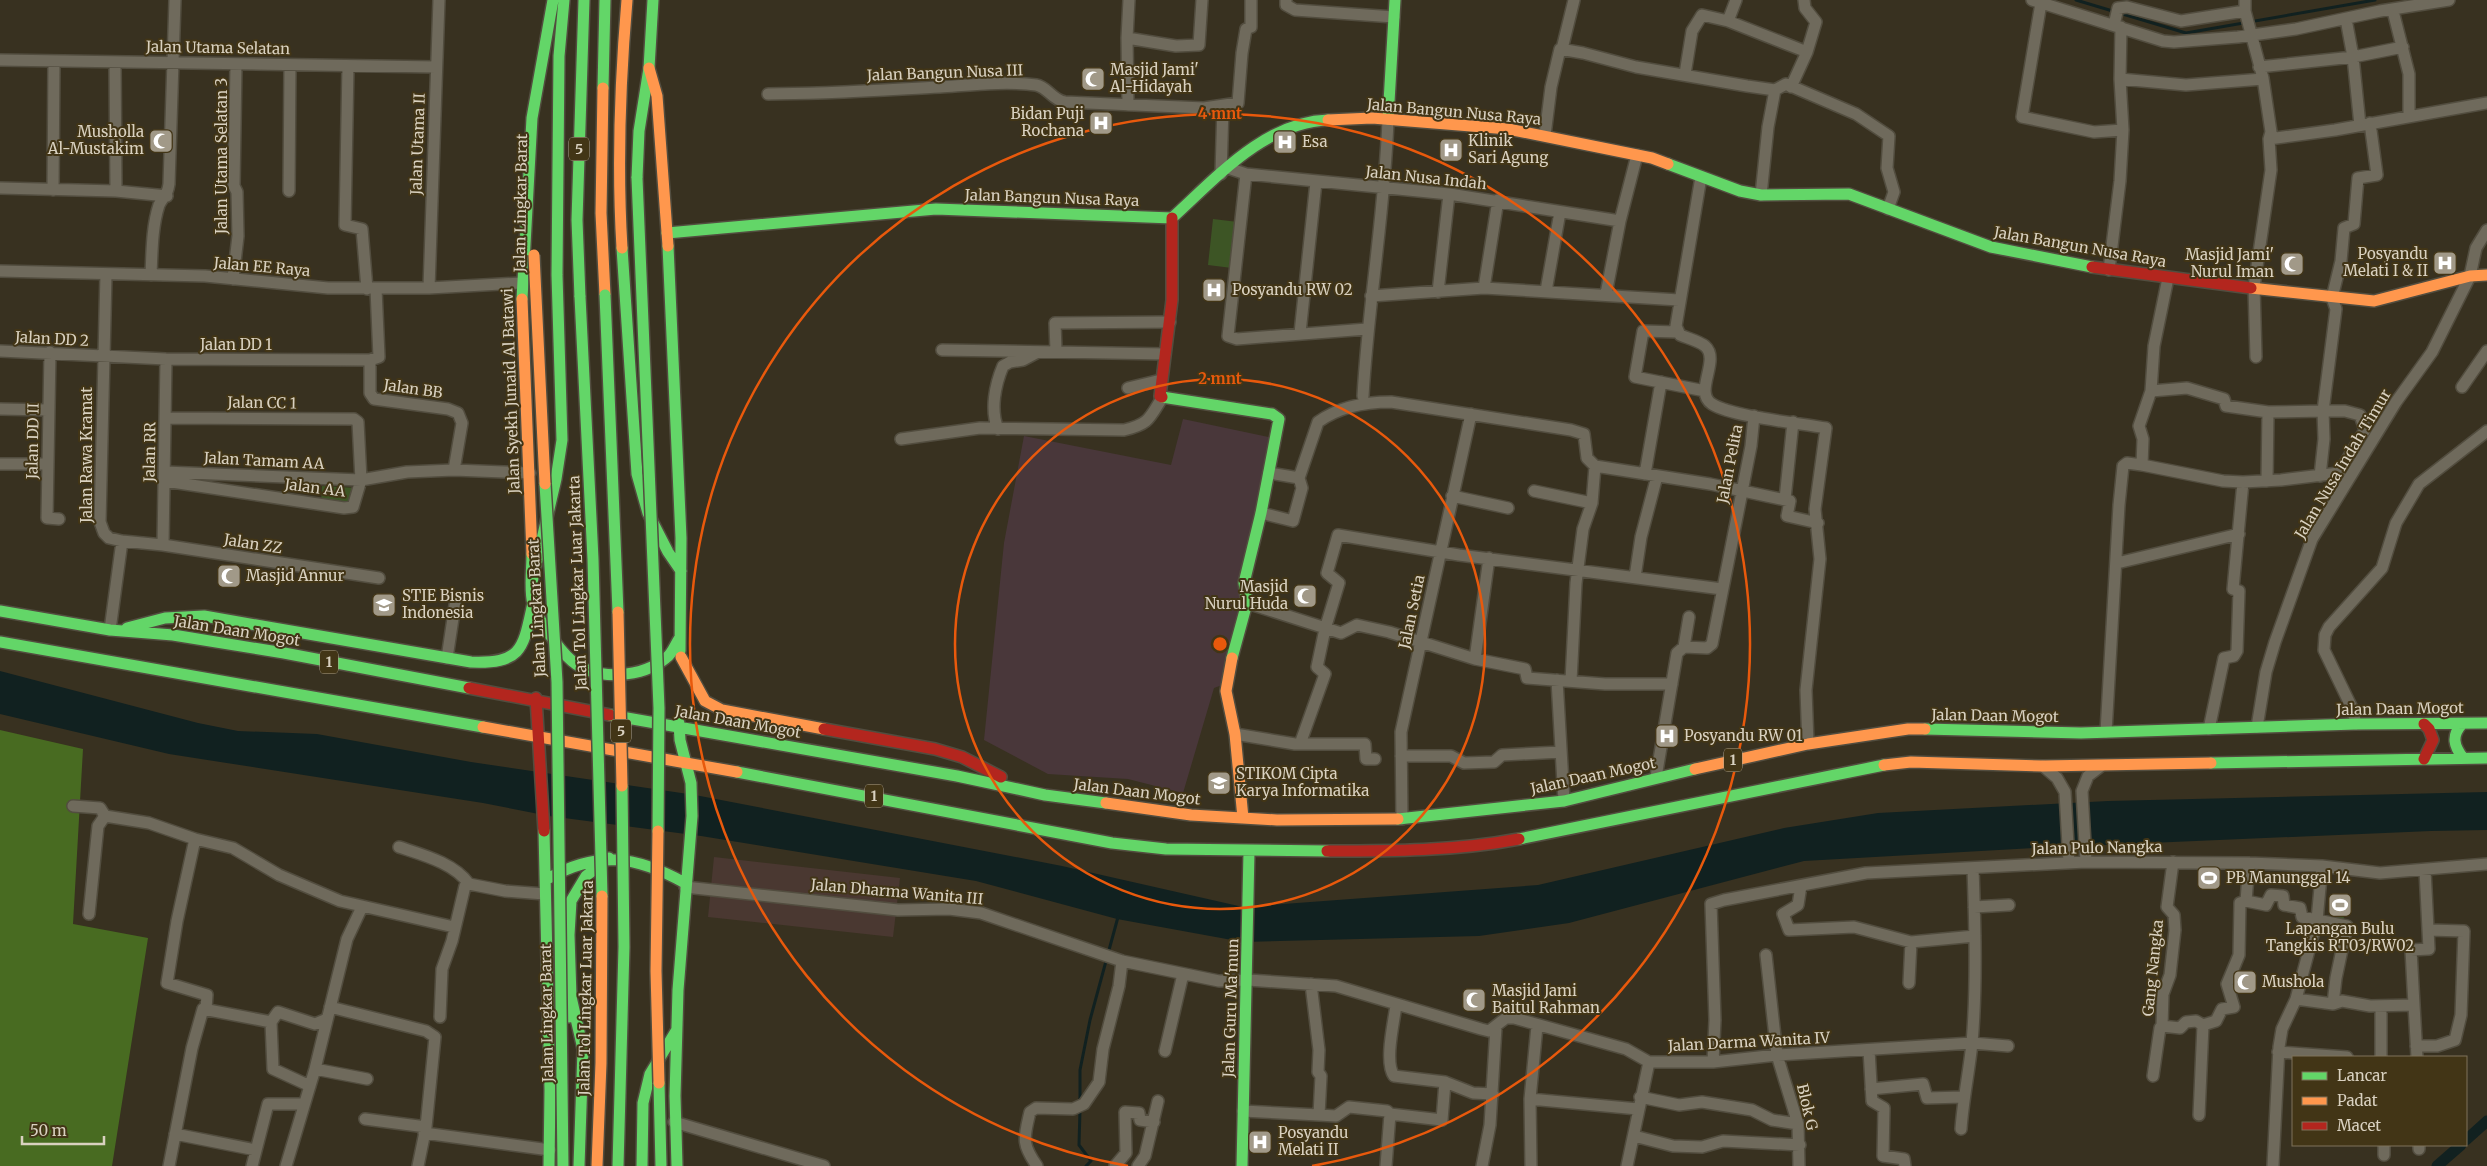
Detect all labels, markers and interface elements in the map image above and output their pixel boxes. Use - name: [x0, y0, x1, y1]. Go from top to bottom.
- street label: Jalan Utama Selatan: [145, 37, 290, 58]
- street label: Jalan Bangun Nusa III: [865, 60, 1023, 85]
- place label: Masjid Jami' Al-Hidayah: [1109, 60, 1199, 96]
- mosque icon: Masjid Jami' Al-Hidayah: [1080, 66, 1106, 92]
- street label: Jalan Utama Selatan 3: [212, 78, 231, 235]
- street label: Jalan Utama II: [406, 93, 429, 196]
- street label: Jalan Bangun Nusa Raya: [1365, 94, 1542, 129]
- place label: Bidan Puji Rochana: [1010, 104, 1084, 140]
- text: 4 mnt: [1198, 104, 1242, 123]
- hospital icon: Bidan Puji Rochana: [1088, 110, 1114, 136]
- place label: Musholla Al-Mustakim: [47, 122, 144, 158]
- mosque icon: Musholla Al-Mustakim: [148, 128, 174, 154]
- hospital icon: Esa: [1272, 129, 1298, 155]
- place label: Klinik Sari Agung: [1468, 131, 1548, 167]
- place label: Esa: [1302, 132, 1327, 151]
- street label: Jalan Lingkar Barat: [510, 133, 531, 274]
- hospital icon: Klinik Sari Agung: [1438, 137, 1464, 163]
- road number: 5: [569, 138, 589, 160]
- street label: Jalan Nusa Indah: [1363, 162, 1488, 193]
- street label: Jalan Bangun Nusa Raya: [963, 185, 1140, 210]
- street label: Jalan Bangun Nusa Raya: [1991, 222, 2168, 271]
- place label: Posyandu Melati I & II: [2343, 244, 2428, 280]
- place label: Masjid Jami' Nurul Iman: [2185, 245, 2274, 281]
- hospital icon: Posyandu Melati I & II: [2432, 250, 2458, 276]
- mosque icon: Masjid Jami' Nurul Iman: [2279, 251, 2305, 277]
- street label: Jalan EE Raya: [212, 253, 311, 280]
- hospital icon: Posyandu RW 02: [1201, 277, 1227, 303]
- place label: Posyandu RW 02: [1232, 280, 1353, 299]
- street label: Jalan Syekh Junaid Al Batawi: [497, 288, 524, 495]
- street label: Jalan DD 2: [13, 327, 90, 350]
- street label: Jalan DD 1: [199, 335, 272, 354]
- text: 2 mnt: [1198, 369, 1242, 388]
- street label: Jalan BB: [381, 375, 444, 402]
- street label: Jalan Nusa Indah Timur: [2290, 385, 2395, 543]
- street label: Jalan Rawa Kramat: [77, 387, 96, 524]
- street label: Jalan CC 1: [226, 392, 297, 413]
- street label: Jalan DD II: [22, 403, 43, 480]
- street label: Jalan RR: [139, 421, 160, 483]
- street label: Jalan Pelita: [1712, 423, 1746, 506]
- street label: Jalan Tamam AA: [202, 448, 325, 473]
- street label: Jalan AA: [283, 474, 347, 501]
- street label: Jalan Tol Lingkar Luar Jakarta: [564, 475, 591, 692]
- street label: Jalan ZZ: [222, 529, 284, 558]
- street label: Jalan Lingkar Barat: [523, 538, 550, 679]
- mosque icon: Masjid Annur: [216, 563, 242, 589]
- place label: Masjid Annur: [246, 566, 344, 585]
- street label: Jalan Setia: [1394, 573, 1429, 652]
- place label: Masjid Nurul Huda: [1205, 577, 1288, 613]
- mosque icon: Masjid Nurul Huda: [1292, 583, 1318, 609]
- place label: STIE Bisnis Indonesia: [402, 586, 484, 622]
- school or university icon: STIE Bisnis Indonesia: [371, 592, 397, 618]
- street label: Jalan Daan Mogot: [172, 611, 302, 650]
- centre of rings: [1211, 635, 1229, 653]
- road number: 1: [320, 650, 338, 674]
- street label: Jalan Daan Mogot: [2335, 698, 2464, 719]
- street label: Jalan Daan Mogot: [673, 701, 803, 742]
- street label: Jalan Daan Mogot: [1930, 705, 2059, 726]
- road number: 5: [611, 719, 631, 742]
- hospital icon: Posyandu RW 01: [1654, 723, 1680, 749]
- place label: Posyandu RW 01: [1684, 726, 1803, 745]
- road number: 1: [1724, 748, 1742, 772]
- street label: Jalan Daan Mogot: [1528, 753, 1657, 798]
- place label: STIKOM Cipta Karya Informatika: [1236, 764, 1369, 800]
- school or university icon: STIKOM Cipta Karya Informatika: [1206, 770, 1232, 796]
- street label: Jalan Daan Mogot: [1072, 774, 1202, 809]
- road number: 1: [865, 784, 883, 808]
- street label: Jalan Pulo Nangka: [2030, 837, 2163, 858]
- sports icon: PB Manunggal 14: [2196, 865, 2222, 891]
- place label: PB Manunggal 14: [2226, 868, 2350, 887]
- street label: Jalan Dharma Wanita III: [809, 874, 984, 909]
- street label: Jalan Tol Lingkar Luar Jakarta: [574, 880, 597, 1097]
- sports icon: Lapangan Bulu Tangkis RT03/RW02: [2327, 892, 2353, 918]
- street label: Gang Nangka: [2138, 919, 2167, 1017]
- place label: Lapangan Bulu Tangkis RT03/RW02: [2266, 919, 2414, 955]
- street label: Jalan Guru Ma'mun: [1219, 938, 1242, 1079]
- street label: Jalan Lingkar Barat: [536, 943, 557, 1084]
- mosque icon: Mushola: [2232, 969, 2258, 995]
- place label: Mushola: [2262, 972, 2324, 991]
- place label: Masjid Jami Baitul Rahman: [1492, 981, 1600, 1017]
- mosque icon: Masjid Jami Baitul Rahman: [1461, 987, 1487, 1013]
- street label: Jalan Darma Wanita IV: [1666, 1028, 1832, 1055]
- legend: [2292, 1056, 2467, 1146]
- text: Lancar: [2337, 1066, 2387, 1085]
- street label: Blok G: [1793, 1082, 1822, 1132]
- text: Padat: [2337, 1091, 2378, 1110]
- scale bar: [22, 1114, 105, 1146]
- text: Macet: [2337, 1116, 2381, 1135]
- text: 50 m: [30, 1121, 67, 1140]
- place label: Posyandu Melati II: [1278, 1123, 1348, 1159]
- hospital icon: Posyandu Melati II: [1247, 1129, 1273, 1155]

